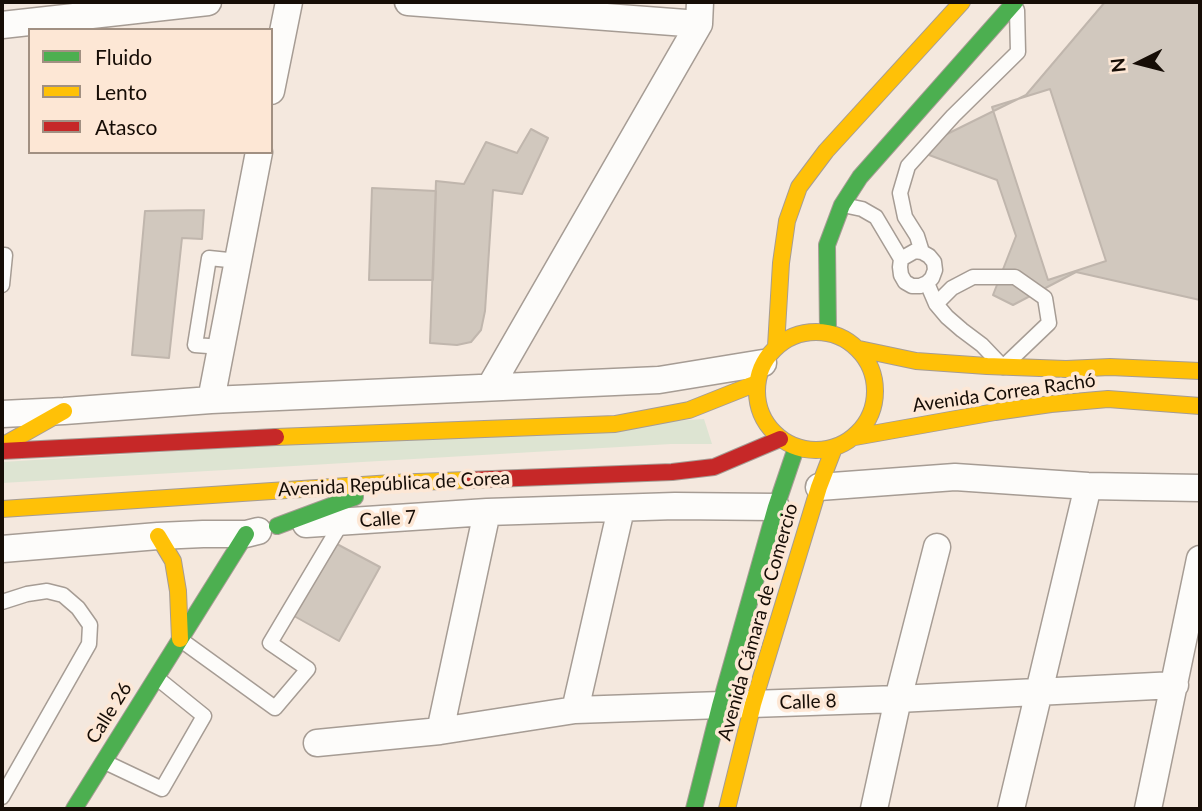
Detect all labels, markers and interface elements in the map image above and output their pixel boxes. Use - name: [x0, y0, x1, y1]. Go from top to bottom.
- legend: [28, 28, 273, 154]
- north arrow: [1104, 28, 1174, 98]
- text: Fluido: [95, 44, 152, 69]
- text: N: [1105, 57, 1130, 74]
- text: Lento: [95, 79, 147, 104]
- text: Atasco: [95, 114, 157, 139]
- street label: Avenida Correa Rachó: [911, 369, 1097, 417]
- street label: Avenida República de Corea: [277, 467, 511, 501]
- street label: Avenida Cámara de Comercio: [713, 501, 803, 743]
- street label: Calle 7: [359, 506, 417, 532]
- street label: Calle 26: [81, 678, 137, 748]
- street label: Calle 8: [779, 690, 837, 714]

